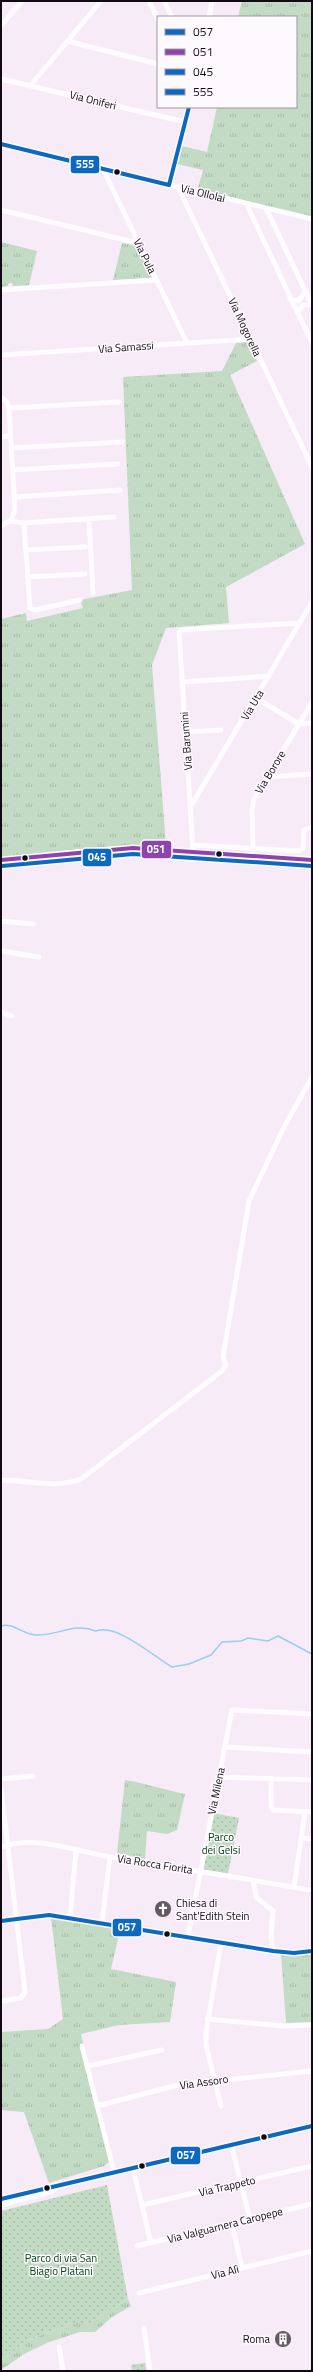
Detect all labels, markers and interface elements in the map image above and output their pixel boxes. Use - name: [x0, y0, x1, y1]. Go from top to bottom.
- legend: [157, 16, 297, 108]
- text: 057: [193, 22, 213, 41]
- text: 051: [193, 42, 213, 61]
- text: 045: [193, 62, 213, 81]
- text: 555: [193, 82, 213, 101]
- street label: Via Oniferi: [68, 86, 118, 114]
- line badge: 555: [70, 155, 100, 174]
- text: 555: [76, 156, 94, 172]
- unlabelled marker: [112, 167, 122, 177]
- street label: Via Ollolai: [179, 180, 227, 206]
- street label: Via Pula: [130, 236, 161, 277]
- street label: Via Mogorella: [224, 295, 266, 359]
- street label: Via Samassi: [98, 337, 154, 357]
- street label: Via Uta: [237, 686, 268, 723]
- street label: Via Barumini: [176, 711, 196, 771]
- street label: Via Borore: [251, 747, 289, 797]
- line badge: 051: [141, 840, 172, 859]
- text: 051: [147, 841, 165, 857]
- line badge: 045: [82, 848, 112, 867]
- text: 045: [88, 849, 106, 865]
- unlabelled marker: [214, 849, 224, 859]
- unlabelled marker: [20, 853, 30, 863]
- street label: Via Milena: [203, 1765, 229, 1816]
- park label: Parco dei Gelsi: [202, 1829, 240, 1858]
- street label: Via Rocca Fiorita: [116, 1850, 194, 1878]
- place label: Chiesa di Sant'Edith Stein: [176, 1895, 250, 1924]
- church icon: Chiesa di Sant'Edith Stein: [153, 1899, 173, 1919]
- line badge: 057: [112, 1918, 142, 1937]
- text: 057: [118, 1919, 136, 1935]
- unlabelled marker: [162, 1929, 172, 1939]
- street label: Via Assoro: [179, 2071, 229, 2093]
- unlabelled marker: [259, 2132, 269, 2142]
- line badge: 057: [170, 2146, 201, 2165]
- text: 057: [177, 2147, 195, 2163]
- unlabelled marker: [137, 2161, 147, 2171]
- street label: Via Trappeto: [197, 2172, 257, 2200]
- unlabelled marker: [42, 2183, 52, 2193]
- street label: Via Valguarnera Caropepe: [166, 2203, 285, 2247]
- park label: Parco di via San Biagio Platani: [25, 2250, 97, 2279]
- street label: Via Alì: [209, 2261, 241, 2283]
- building icon: Roma: [273, 2329, 293, 2349]
- place label: Roma: [243, 2331, 270, 2347]

